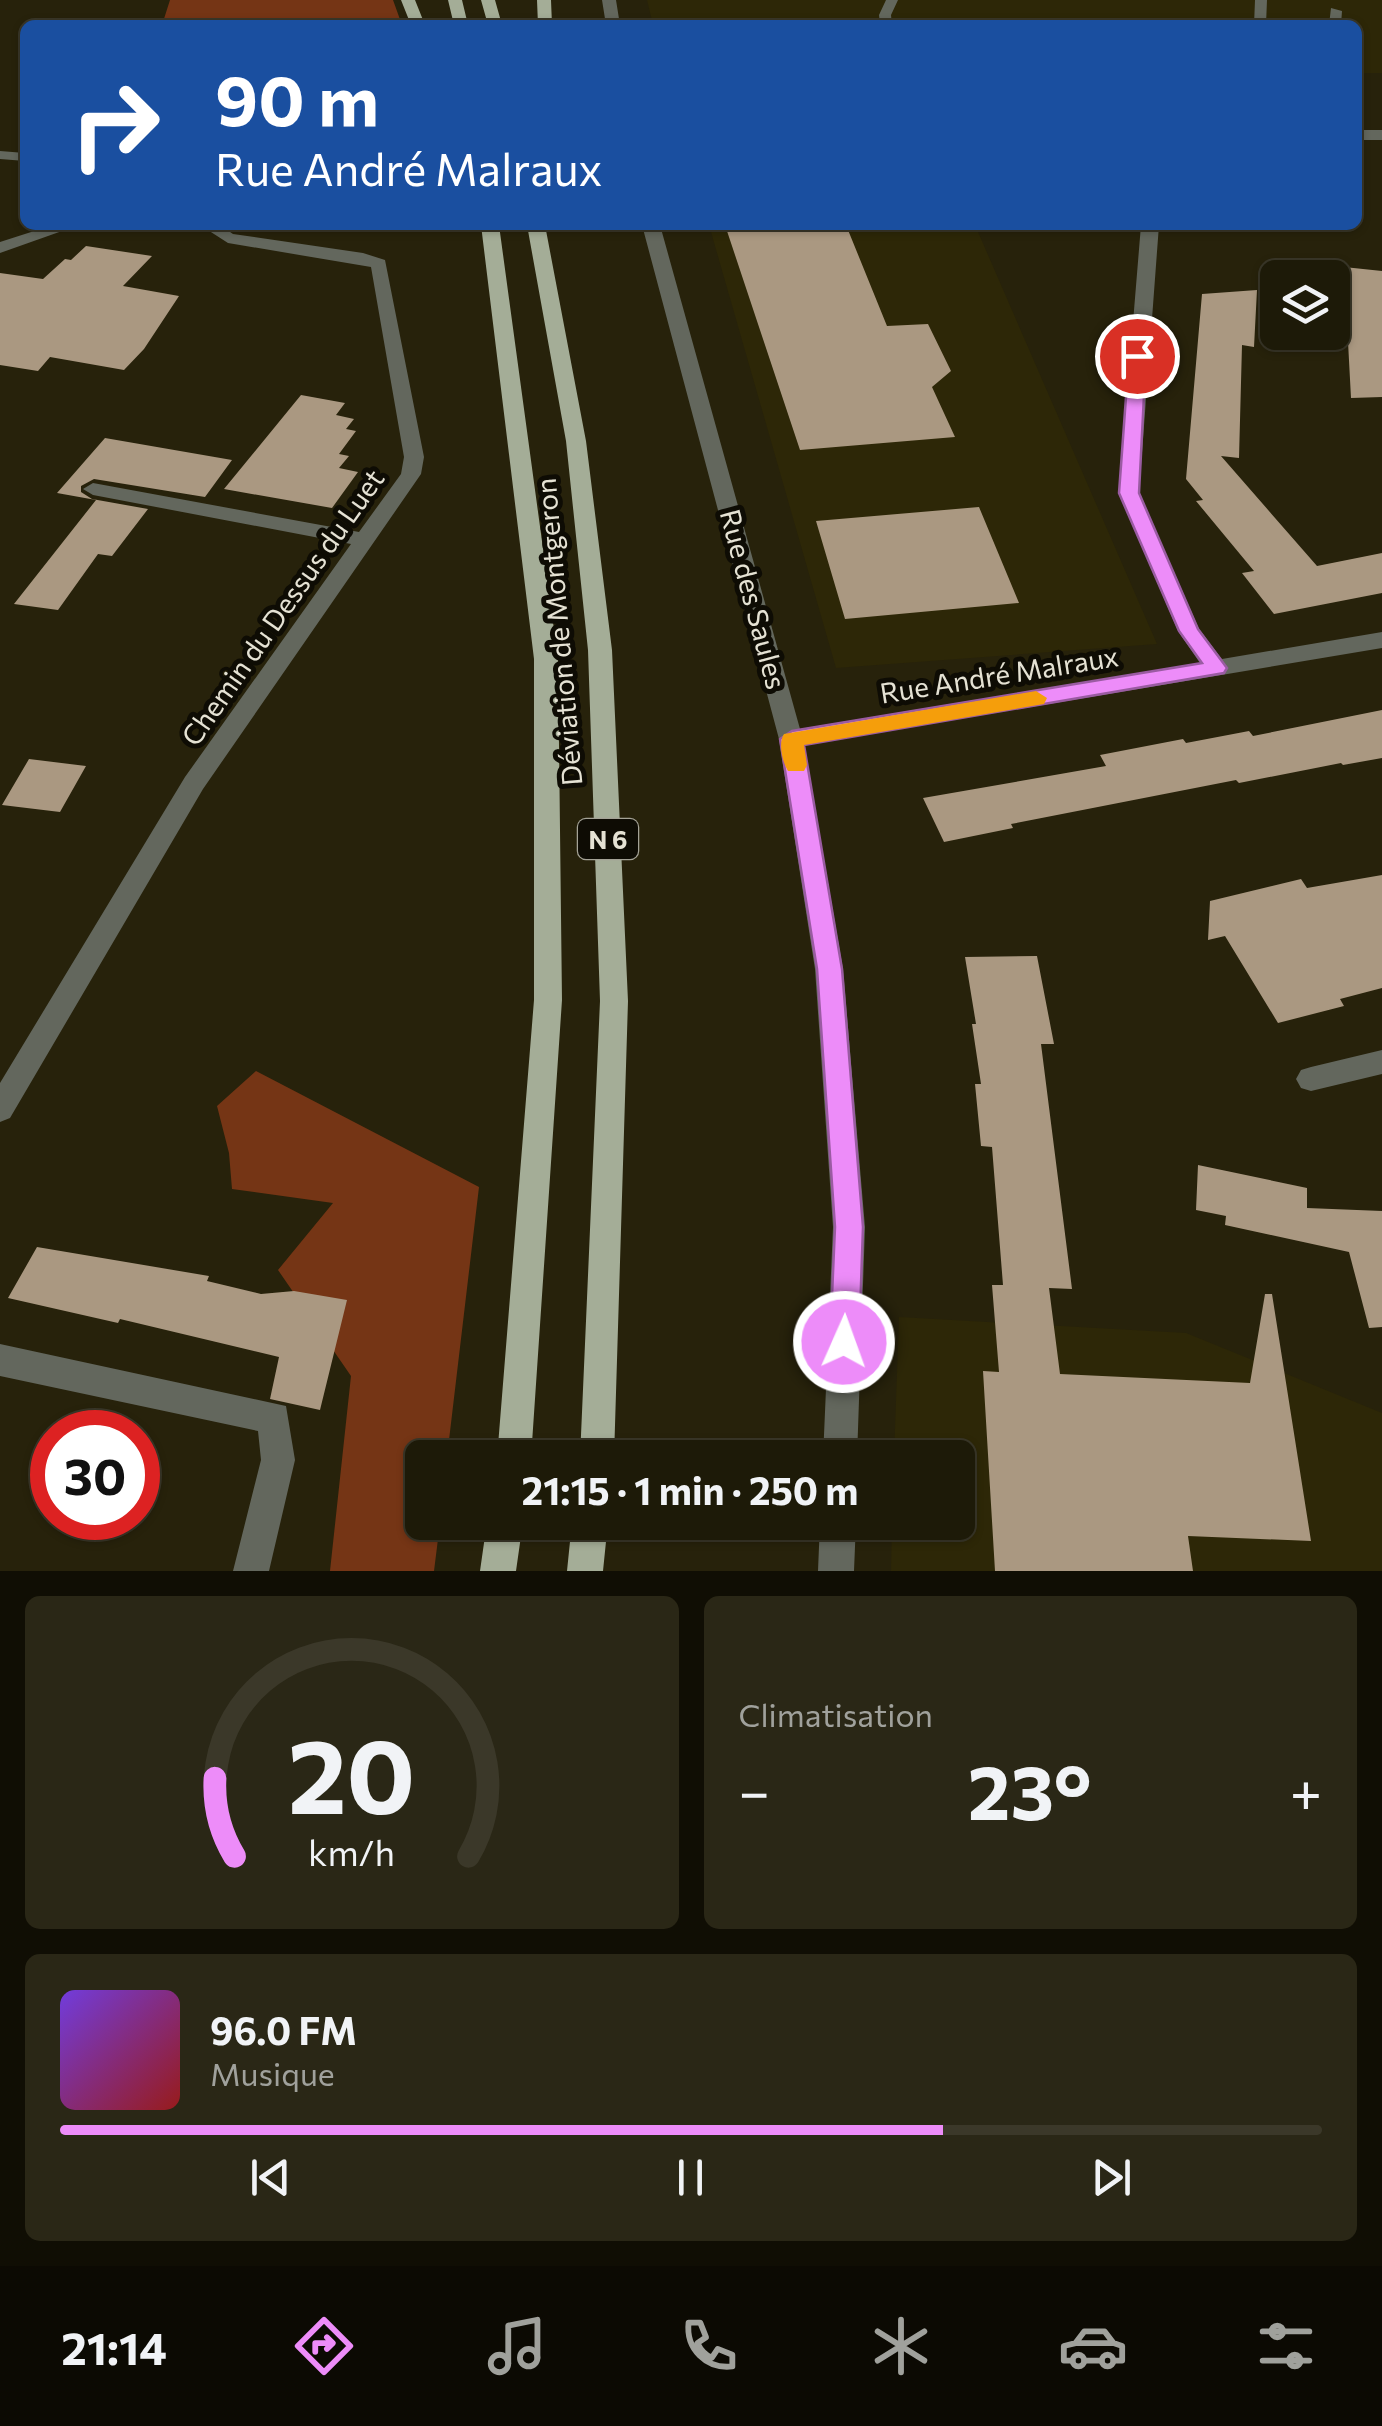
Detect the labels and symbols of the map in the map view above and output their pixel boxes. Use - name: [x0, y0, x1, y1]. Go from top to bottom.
- pin: [1095, 314, 1180, 399]
- street label: Chemin du Dessus du Luet: [174, 462, 390, 752]
- street label: Déviation de Montgeron: [528, 477, 588, 787]
- street label: Rue des Saules: [714, 505, 794, 693]
- street label: Rue André Malraux: [877, 638, 1121, 710]
- road number: N 6: [578, 819, 638, 859]
- position arrow: [792, 1290, 896, 1394]
- speed limit sign: 30: [30, 1410, 160, 1540]

